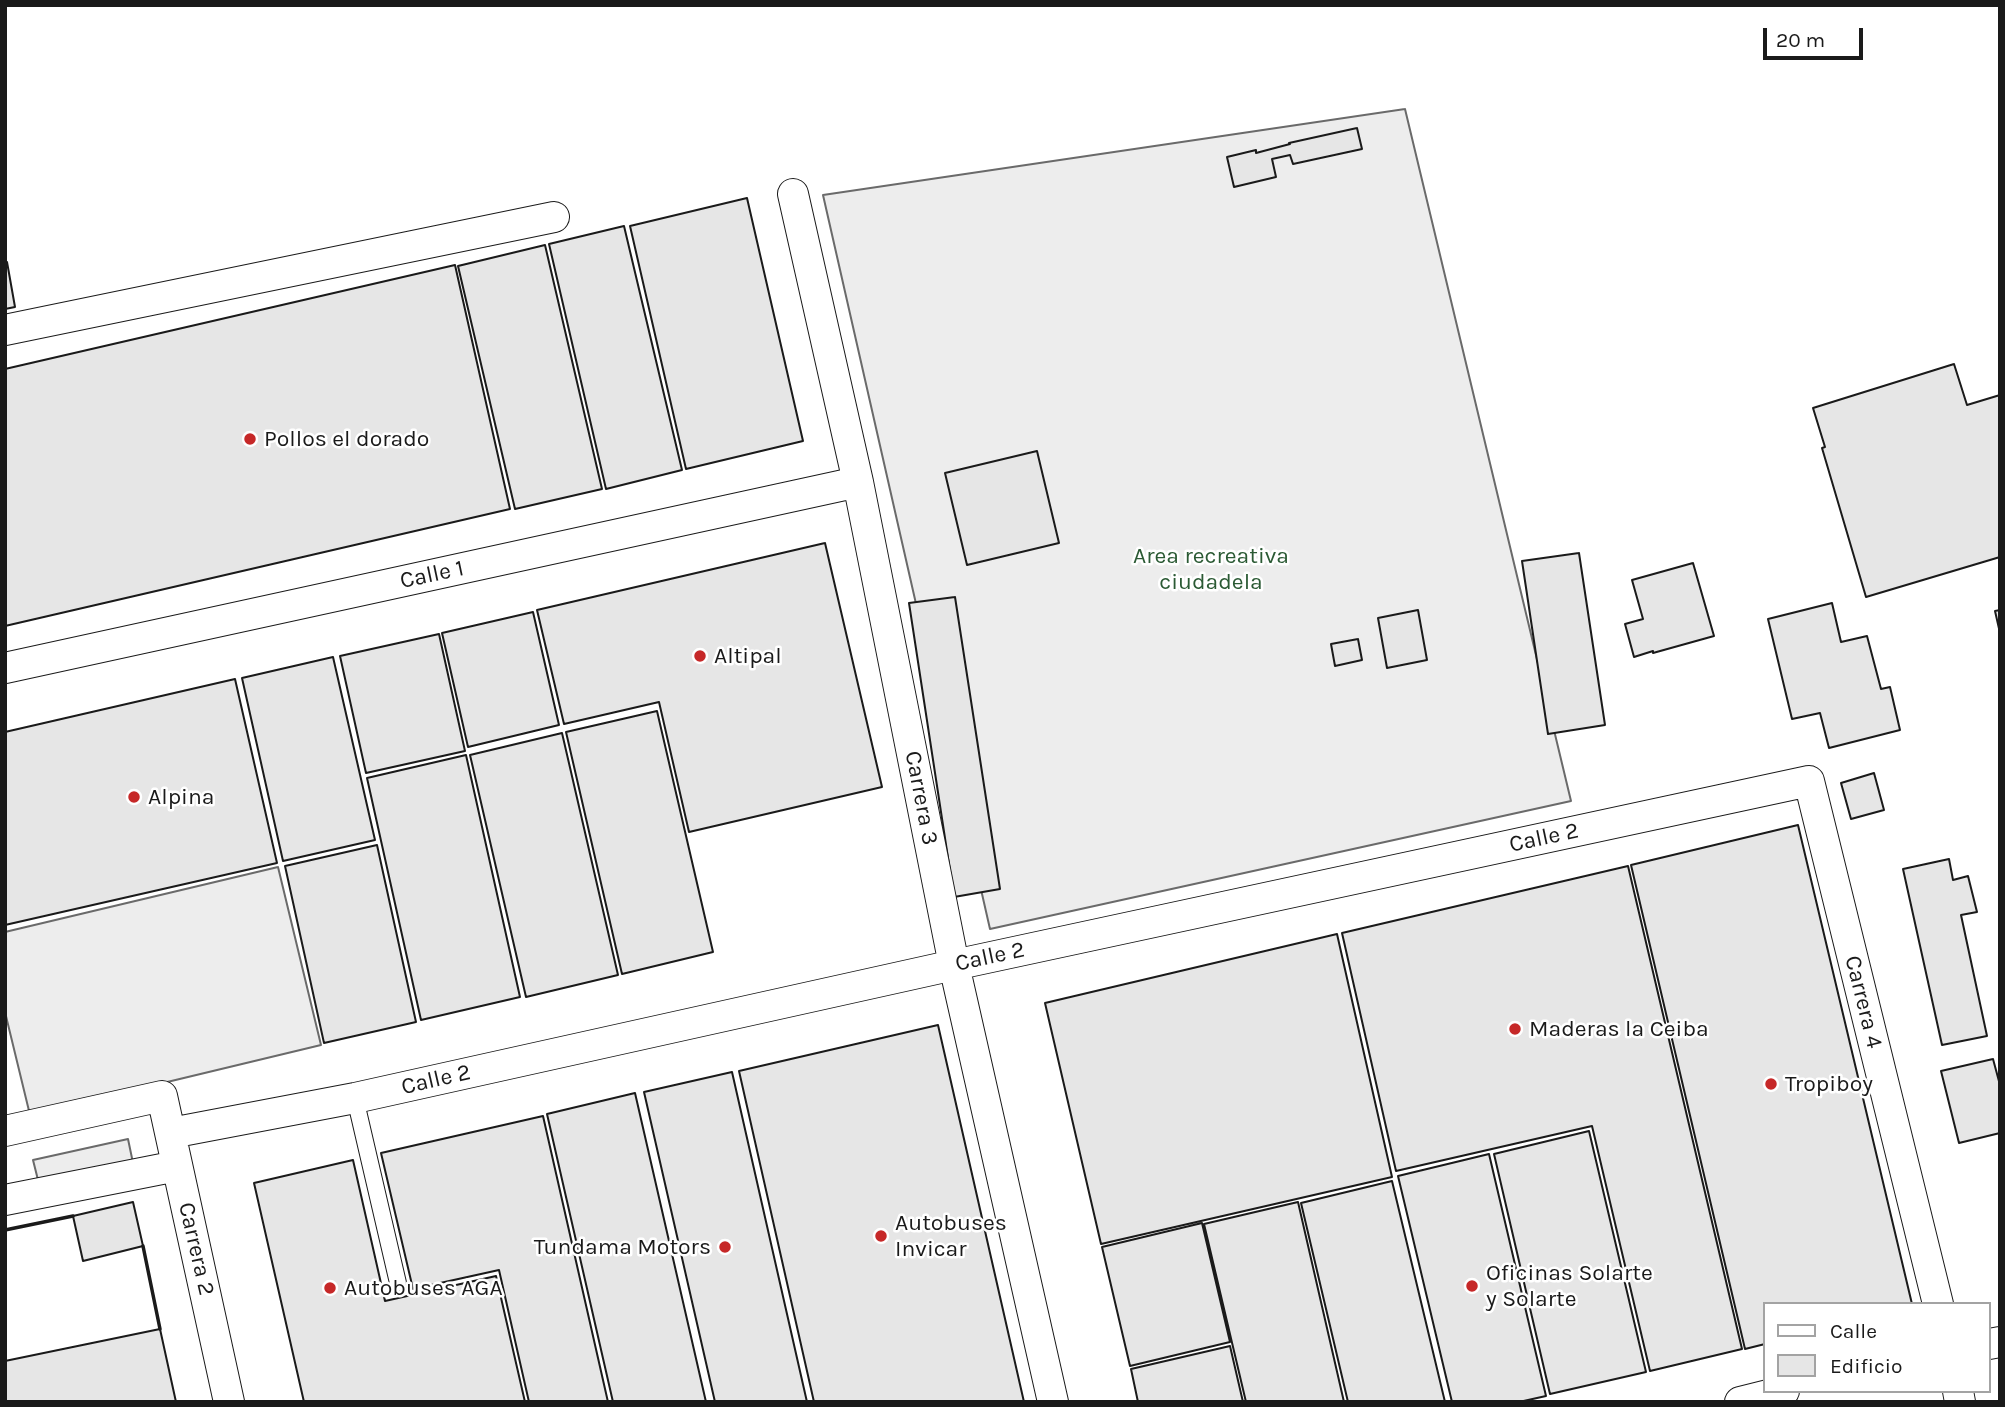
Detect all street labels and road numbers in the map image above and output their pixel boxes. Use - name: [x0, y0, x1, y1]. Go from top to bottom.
- street label: Calle 1: [398, 555, 466, 595]
- street label: Carrera 3: [898, 749, 944, 847]
- street label: Calle 2: [1507, 817, 1581, 859]
- street label: Calle 2: [953, 936, 1027, 978]
- street label: Carrera 4: [1838, 953, 1888, 1051]
- street label: Calle 2: [399, 1059, 473, 1101]
- street label: Carrera 2: [172, 1200, 220, 1298]

